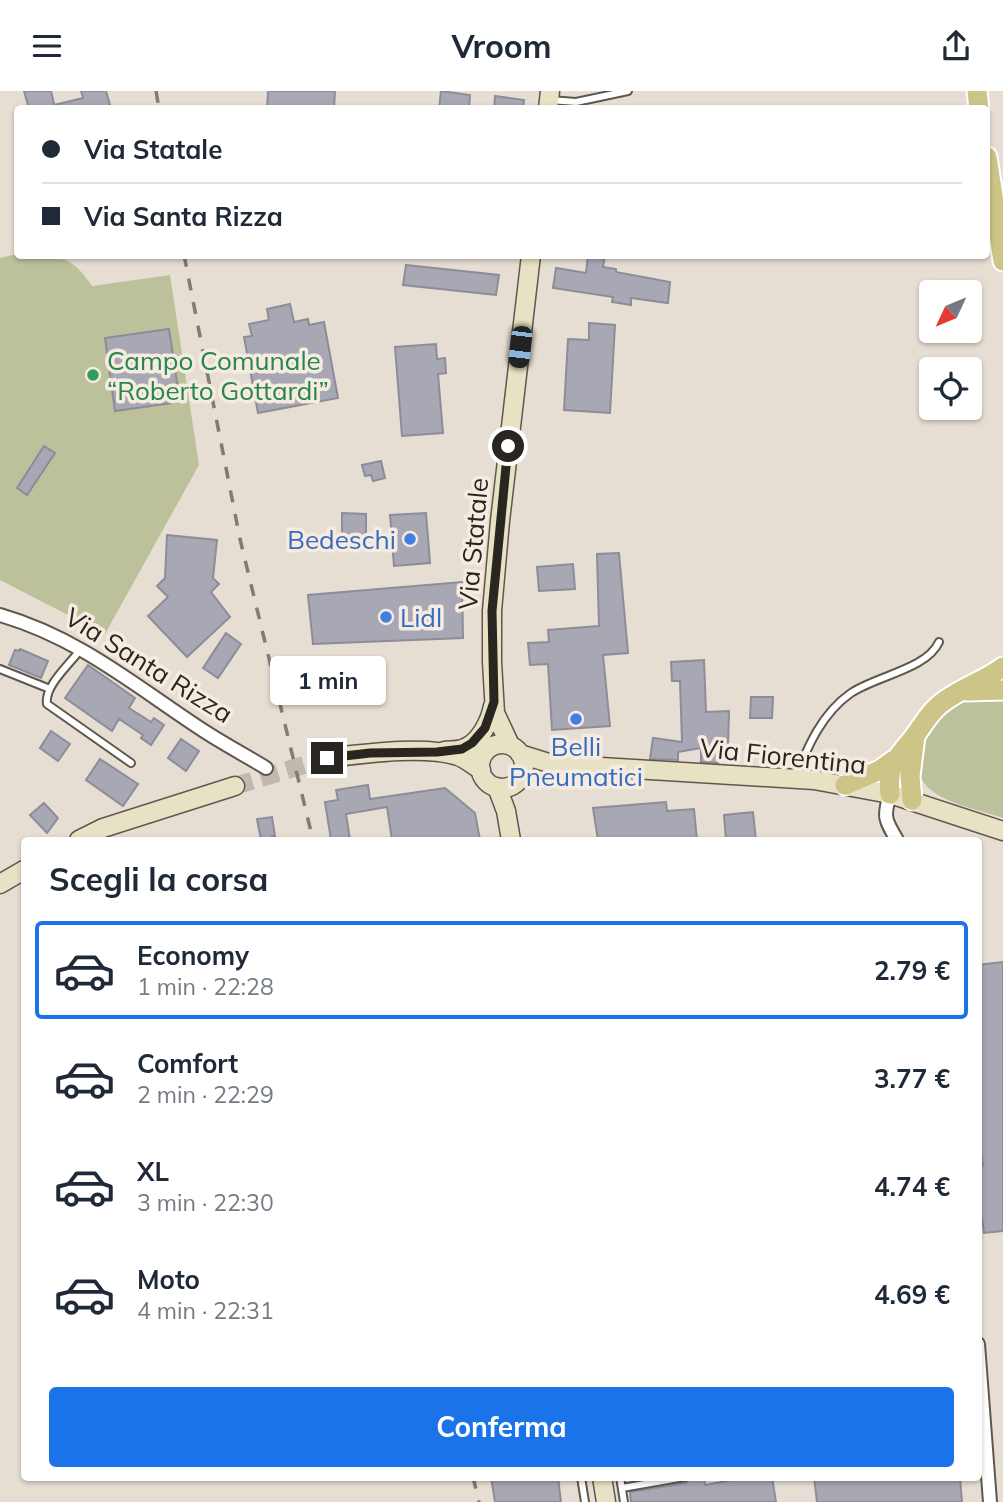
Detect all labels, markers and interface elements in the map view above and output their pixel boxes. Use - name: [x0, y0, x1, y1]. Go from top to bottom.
- text: Vroom: [451, 26, 552, 66]
- icon: menu: [28, 27, 66, 65]
- icon: share: [937, 27, 975, 65]
- text: Via Statale: [84, 133, 222, 166]
- text: Via Santa Rizza: [84, 200, 283, 233]
- north arrow: [919, 280, 982, 343]
- map controls: [919, 280, 982, 420]
- car: [508, 325, 533, 369]
- place label: Campo Comunale “Roberto Gottardi”: [107, 344, 329, 407]
- button: locate: [919, 357, 982, 420]
- marker: Campo Comunale “Roberto Gottardi”: [85, 367, 101, 383]
- route start: [492, 430, 524, 462]
- street label: Via Statale: [451, 477, 495, 611]
- place label: Bedeschi: [287, 523, 396, 556]
- marker: Bedeschi: [402, 531, 418, 547]
- street label: Via Santa Rizza: [59, 600, 239, 730]
- place label: Lidl: [400, 601, 442, 634]
- marker: Lidl: [378, 609, 394, 625]
- callout: 1 min: [269, 657, 385, 705]
- text: 1 min: [298, 666, 358, 695]
- marker: Belli Pneumatici: [568, 711, 584, 727]
- place label: Belli Pneumatici: [509, 730, 643, 793]
- street label: Via Fiorentina: [698, 731, 868, 781]
- route end: [311, 742, 343, 774]
- text: Scegli la corsa: [49, 859, 268, 899]
- icon: car: [53, 939, 116, 1002]
- text: Economy: [137, 939, 249, 972]
- text: 2.79 €: [874, 954, 950, 987]
- text: 1 min · 22:28: [137, 972, 274, 1001]
- icon: car: [53, 1047, 116, 1110]
- text: Comfort: [137, 1047, 238, 1080]
- text: 3.77 €: [874, 1062, 950, 1095]
- text: 2 min · 22:29: [137, 1080, 274, 1109]
- icon: car: [53, 1155, 116, 1218]
- text: XL: [137, 1155, 169, 1188]
- text: 4.74 €: [874, 1170, 950, 1203]
- text: 3 min · 22:30: [137, 1188, 274, 1217]
- icon: car: [53, 1263, 116, 1326]
- text: Moto: [137, 1263, 200, 1296]
- text: 4.69 €: [874, 1278, 950, 1311]
- text: 4 min · 22:31: [137, 1296, 274, 1325]
- button: Conferma: [49, 1387, 954, 1467]

